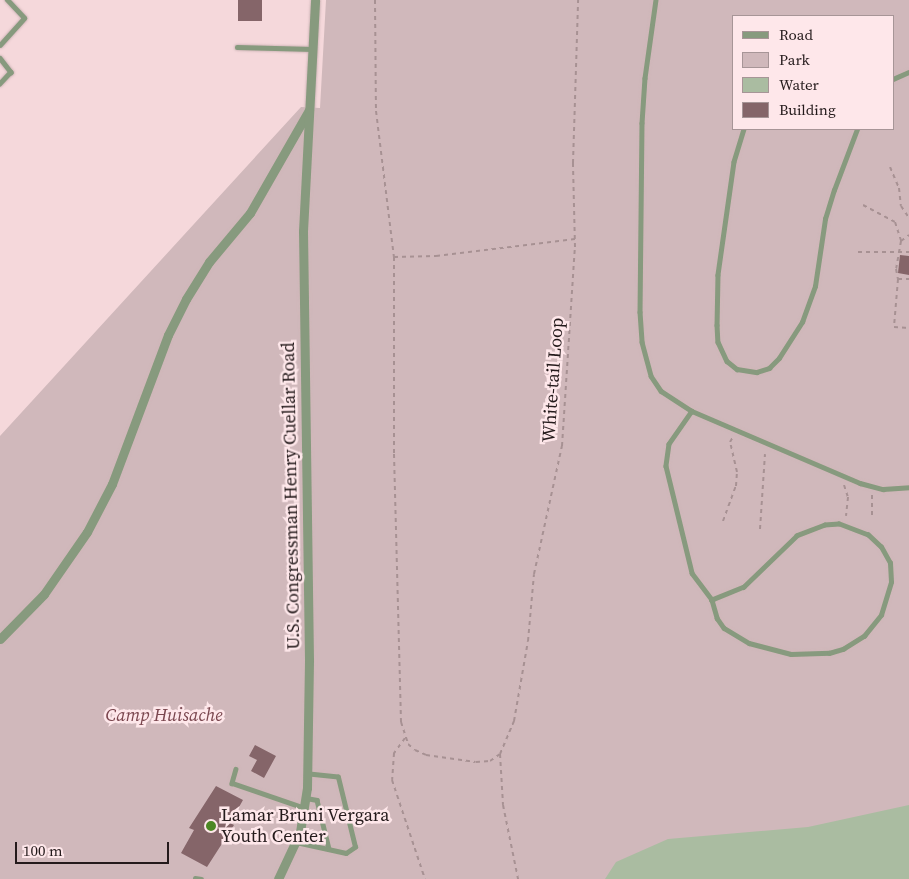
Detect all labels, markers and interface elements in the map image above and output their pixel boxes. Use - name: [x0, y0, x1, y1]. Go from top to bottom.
- legend: [732, 15, 894, 130]
- text: Road: [779, 24, 813, 45]
- text: Park: [779, 49, 810, 70]
- text: Water: [779, 74, 819, 95]
- text: Building: [779, 99, 836, 120]
- street label: White-tail Loop: [538, 317, 568, 443]
- street label: U.S. Congressman Henry Cuellar Road: [278, 342, 304, 650]
- park label: Camp Huisache: [106, 704, 222, 726]
- place label: Lamar Bruni Vergara Youth Center: [221, 805, 390, 848]
- marker: Lamar Bruni Vergara Youth Center: [205, 820, 217, 832]
- scale bar: [18, 832, 171, 864]
- text: 100 m: [23, 840, 63, 861]

